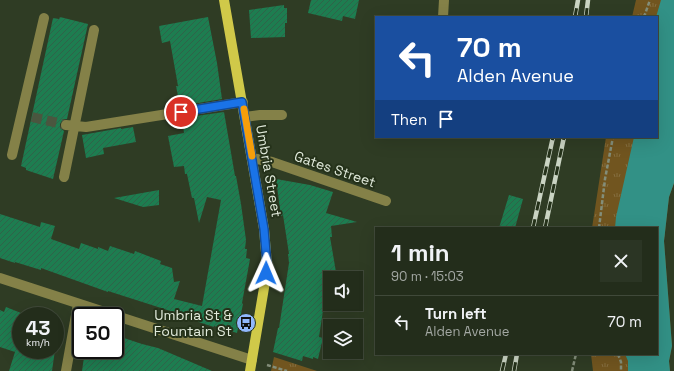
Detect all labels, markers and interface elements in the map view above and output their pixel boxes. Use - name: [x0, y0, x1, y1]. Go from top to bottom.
- text: 70 m: [457, 29, 522, 65]
- icon: left: [391, 32, 443, 84]
- text: Alden Avenue: [457, 64, 574, 87]
- pin: [164, 95, 198, 129]
- icon: arrive: [170, 101, 192, 123]
- icon: arrive: [435, 108, 457, 130]
- text: Then: [391, 110, 427, 129]
- street label: Umbria Street: [252, 123, 286, 219]
- street label: Gates Street: [292, 147, 378, 191]
- text: 1 min: [391, 237, 450, 268]
- button: close: [600, 240, 642, 282]
- position arrow: [245, 252, 287, 294]
- text: 90 m · 15:03: [391, 268, 464, 285]
- map controls: [323, 271, 363, 359]
- button: sound: [323, 271, 363, 311]
- text: Turn left: [425, 304, 487, 323]
- place label: Umbria St & Fountain St: [154, 306, 233, 340]
- speed limit sign: 50: [72, 307, 124, 359]
- icon: left: [391, 311, 413, 333]
- bus stop icon: Umbria St & Fountain St: [235, 312, 257, 334]
- text: 70 m: [607, 312, 642, 331]
- text: 43: [26, 315, 50, 341]
- button: layers: [323, 319, 363, 359]
- text: Alden Avenue: [425, 323, 510, 340]
- text: km/h: [26, 336, 50, 349]

